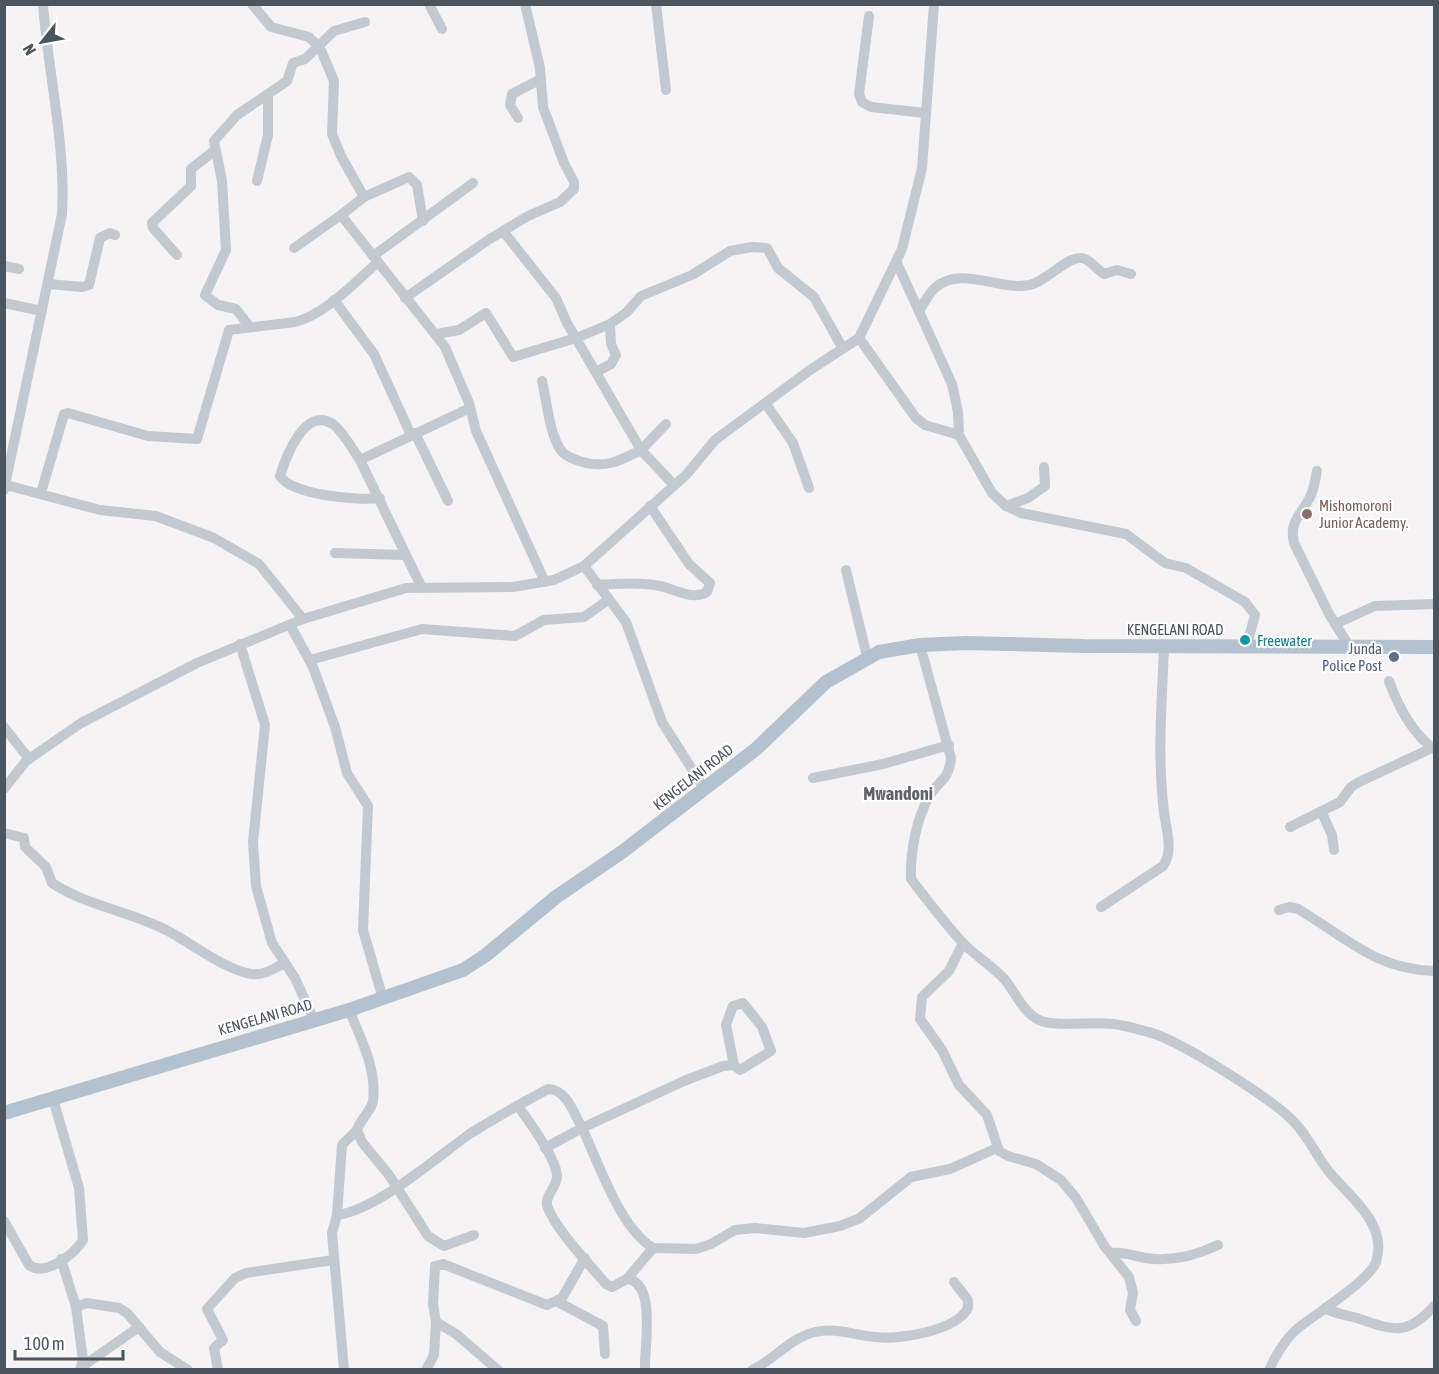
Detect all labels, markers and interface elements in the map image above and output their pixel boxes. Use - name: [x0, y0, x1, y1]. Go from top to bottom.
- north arrow: [12, 12, 72, 72]
- text: N: [19, 41, 39, 58]
- place label: Mishomoroni Junior Academy.: [1319, 497, 1409, 531]
- marker: Mishomoroni Junior Academy.: [1300, 507, 1314, 521]
- street label: KENGELANI ROAD: [1127, 621, 1223, 638]
- place label: Freewater: [1257, 632, 1312, 649]
- marker: Freewater: [1238, 633, 1252, 647]
- place label: Junda Police Post: [1322, 640, 1382, 674]
- marker: Junda Police Post: [1387, 650, 1401, 664]
- street label: KENGELANI ROAD: [650, 741, 736, 813]
- district label: Mwandoni: [863, 783, 933, 804]
- street label: KENGELANI ROAD: [216, 996, 314, 1038]
- scale bar: [15, 1323, 123, 1361]
- text: 100 m: [24, 1333, 65, 1354]

